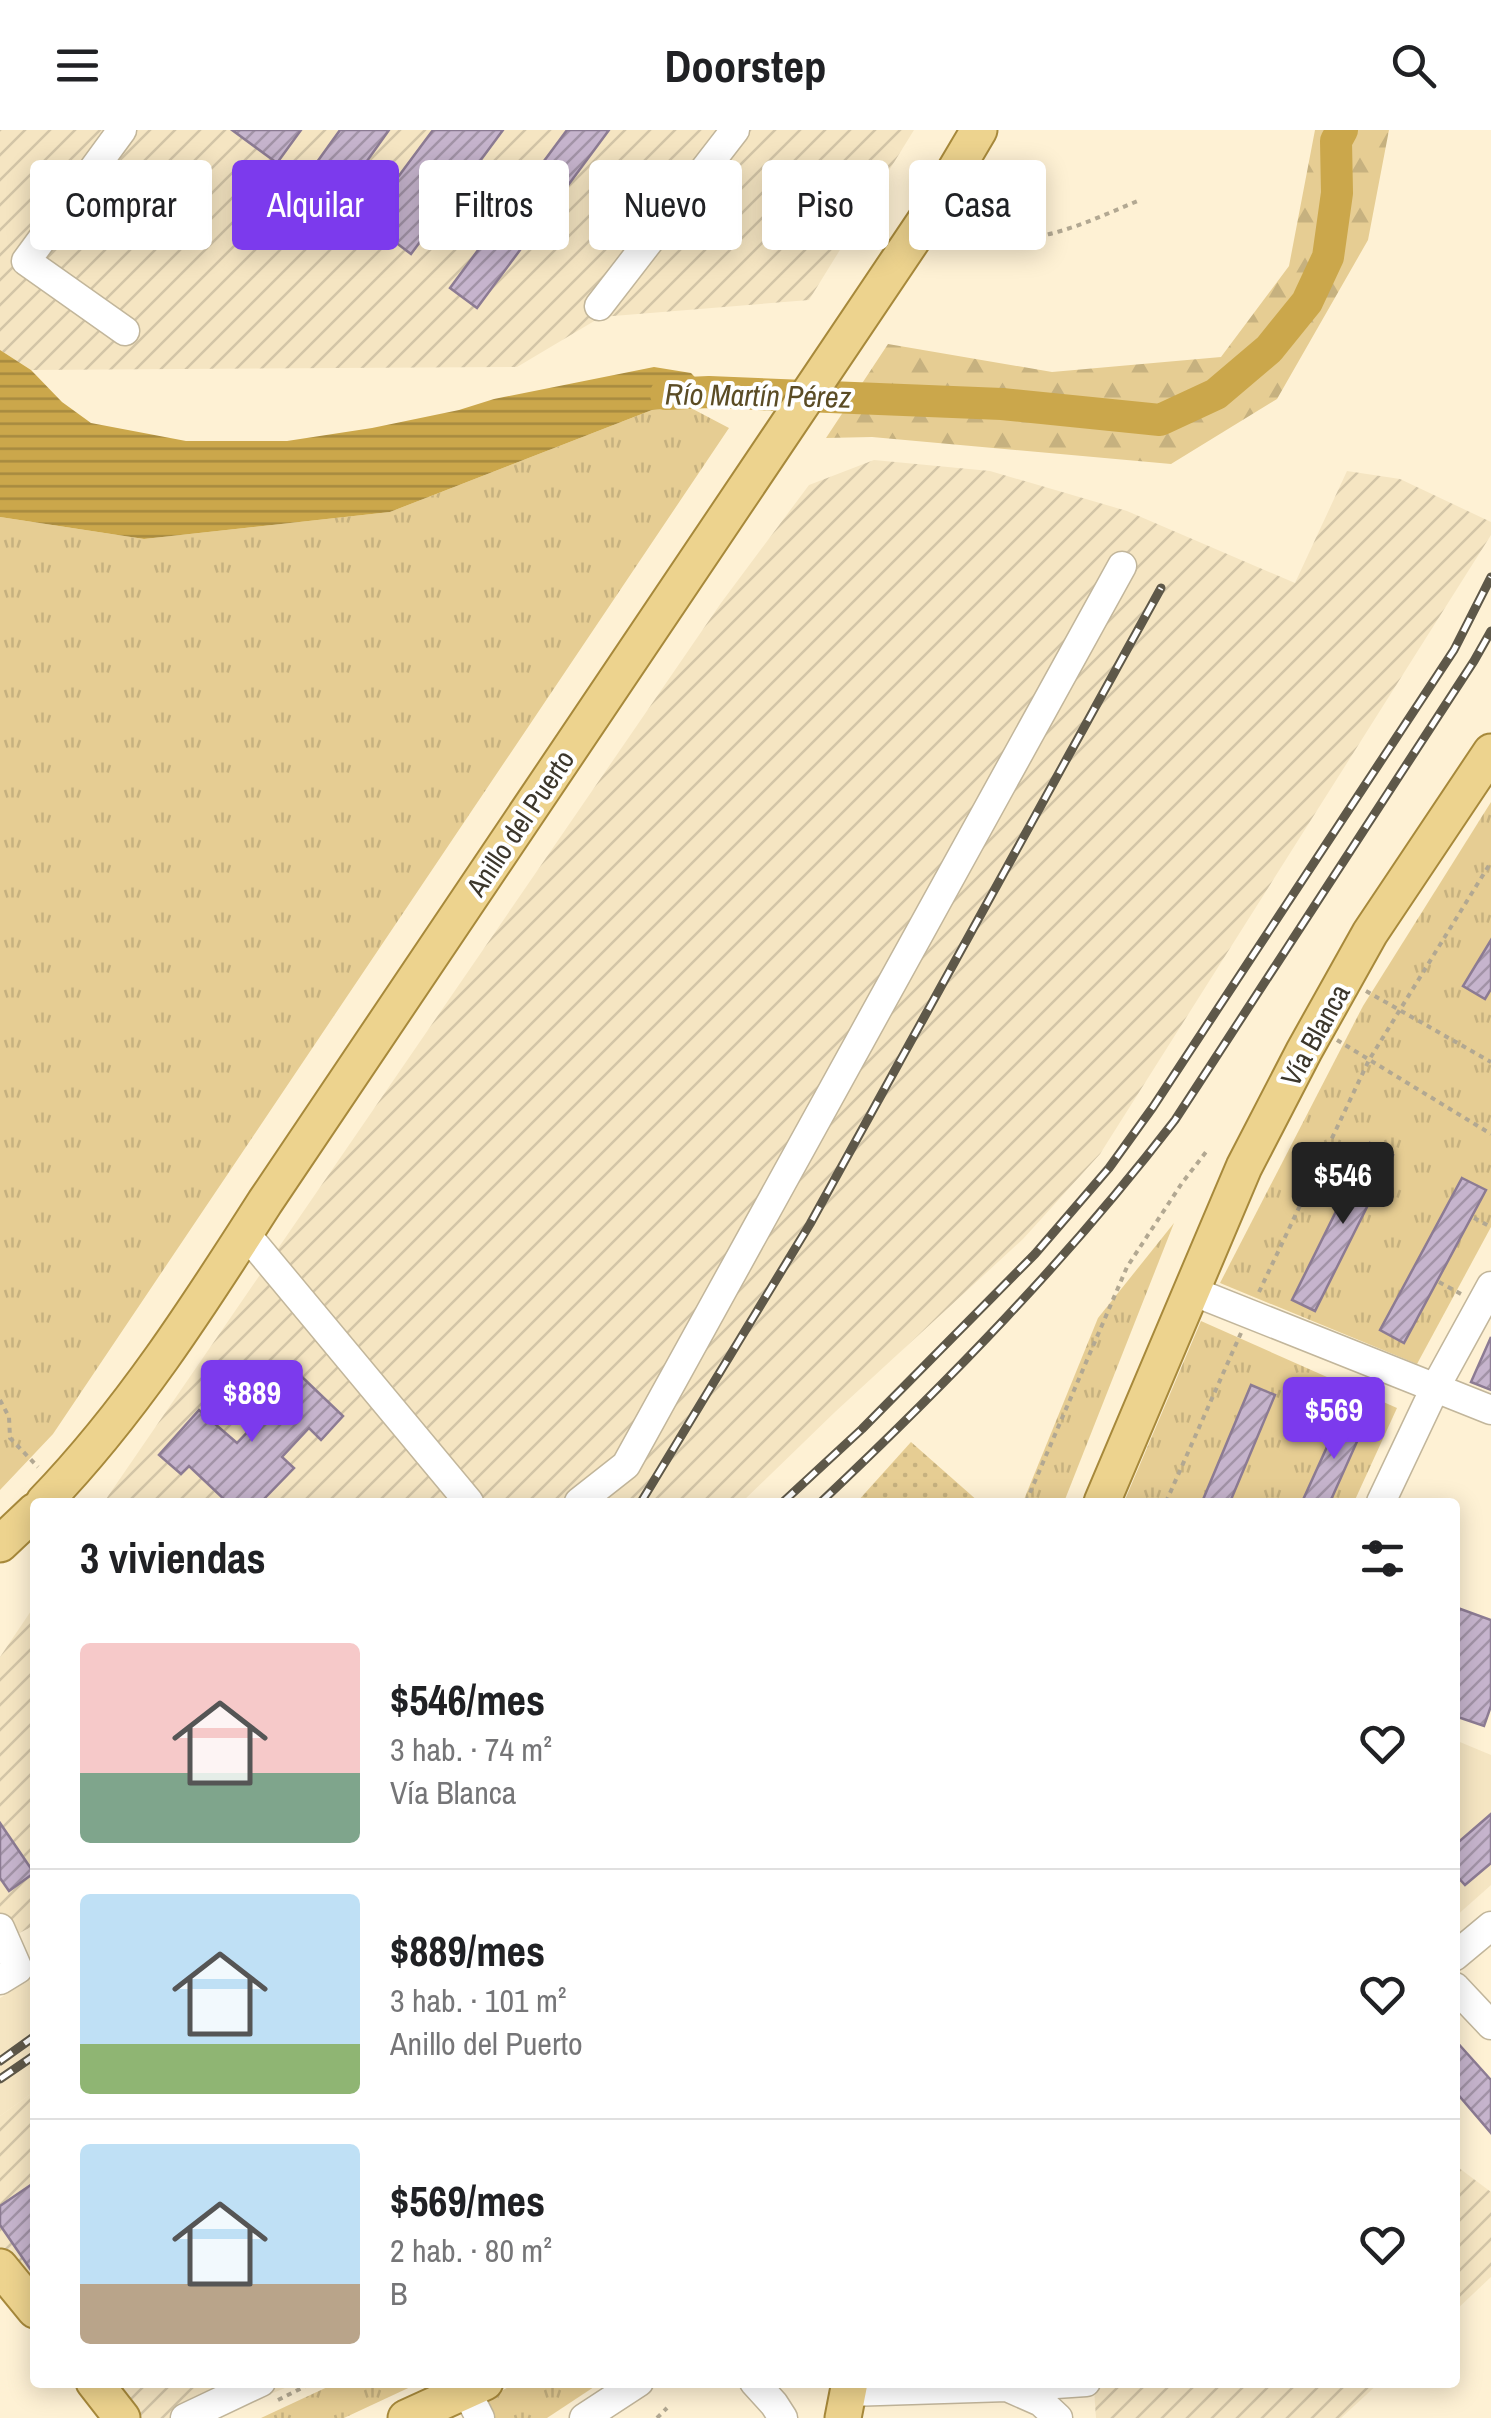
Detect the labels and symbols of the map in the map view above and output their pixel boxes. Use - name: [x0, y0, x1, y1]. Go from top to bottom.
- water label: Río Martín Pérez: [665, 373, 852, 417]
- street label: Anillo del Puerto: [457, 743, 583, 904]
- street label: Vía Blanca: [1272, 977, 1359, 1093]
- pin: $546: [1284, 1142, 1402, 1227]
- pin: $889: [193, 1360, 311, 1445]
- pin: $569: [1275, 1377, 1393, 1462]

